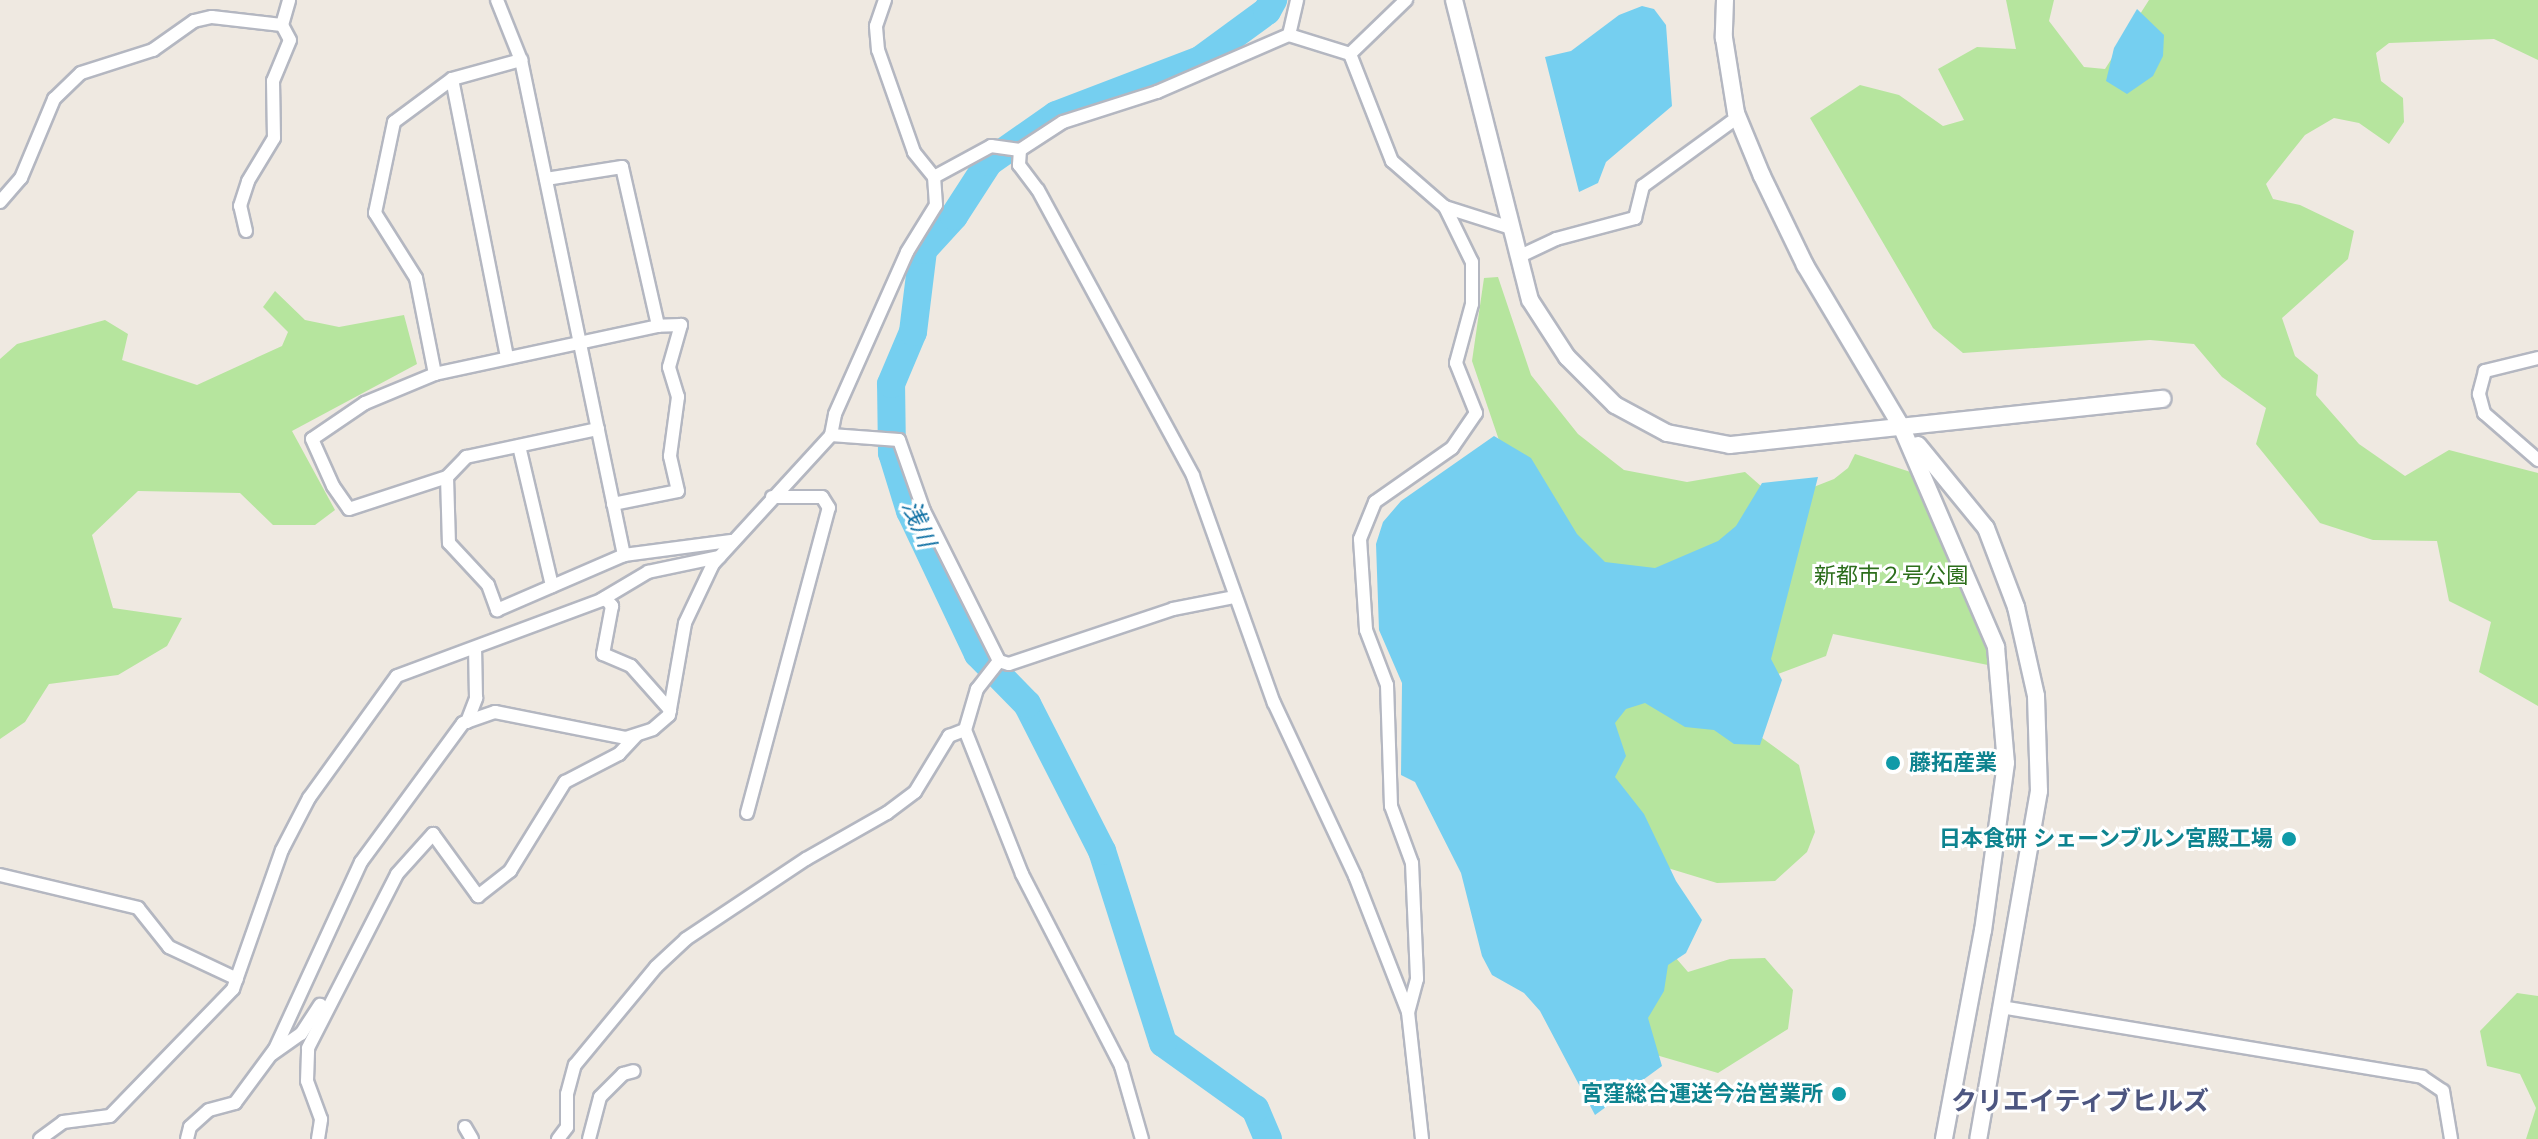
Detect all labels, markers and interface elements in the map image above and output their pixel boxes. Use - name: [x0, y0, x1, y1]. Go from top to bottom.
- water label: 浅川: [895, 496, 941, 552]
- park label: 新都市２号公園: [1814, 563, 1968, 589]
- place label: 藤拓産業: [1909, 750, 1997, 776]
- marker: 藤拓産業: [1884, 754, 1902, 772]
- place label: 日本食研 シェーンブルン宮殿工場: [1937, 826, 2273, 852]
- marker: 日本食研 シェーンブルン宮殿工場: [2280, 830, 2298, 848]
- place label: 宮窪総合運送今治営業所: [1581, 1081, 1823, 1107]
- marker: 宮窪総合運送今治営業所: [1830, 1085, 1848, 1103]
- district label: クリエイティブヒルズ: [1950, 1086, 2210, 1118]

